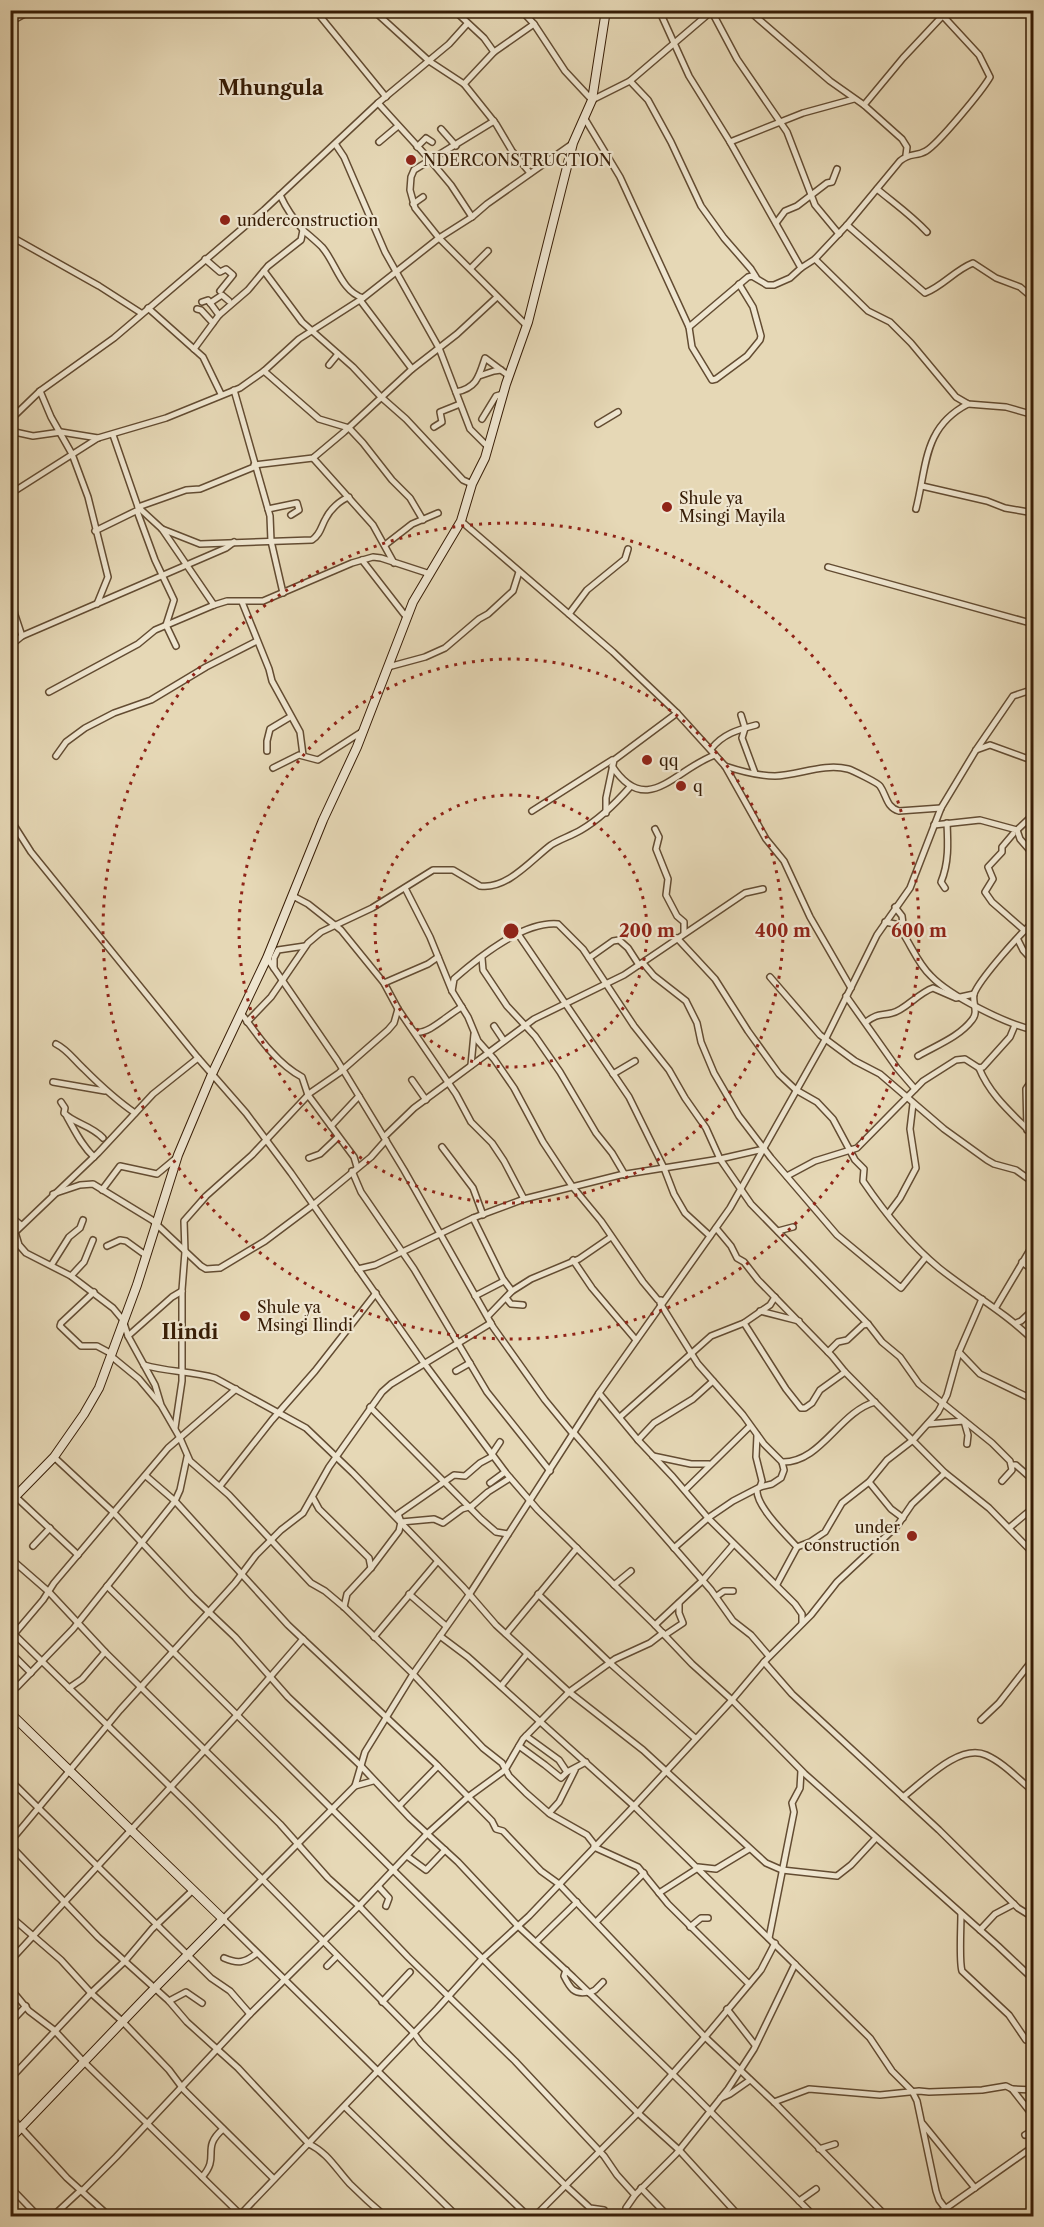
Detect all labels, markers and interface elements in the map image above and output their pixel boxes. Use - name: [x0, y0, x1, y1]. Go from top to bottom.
- district label: Mhungula: [218, 76, 324, 100]
- place label: NDERCONSTRUCTION: [423, 150, 612, 170]
- marker: NDERCONSTRUCTION: [404, 153, 418, 167]
- place label: underconstruction: [237, 210, 378, 230]
- marker: underconstruction: [218, 213, 232, 227]
- place label: Shule ya Msingi Mayila: [679, 488, 786, 526]
- marker: Shule ya Msingi Mayila: [660, 500, 674, 514]
- place label: qq: [659, 750, 679, 770]
- marker: qq: [640, 753, 654, 767]
- place label: q: [693, 776, 703, 796]
- marker: q: [674, 779, 688, 793]
- text: 200 m: [619, 920, 675, 942]
- text: 400 m: [755, 920, 811, 942]
- text: 600 m: [891, 920, 947, 942]
- centre of rings: [501, 921, 521, 941]
- place label: Shule ya Msingi Ilindi: [257, 1297, 353, 1335]
- marker: Shule ya Msingi Ilindi: [238, 1309, 252, 1323]
- district label: Ilindi: [162, 1320, 218, 1344]
- place label: under construction: [804, 1517, 900, 1555]
- marker: under construction: [905, 1529, 919, 1543]

